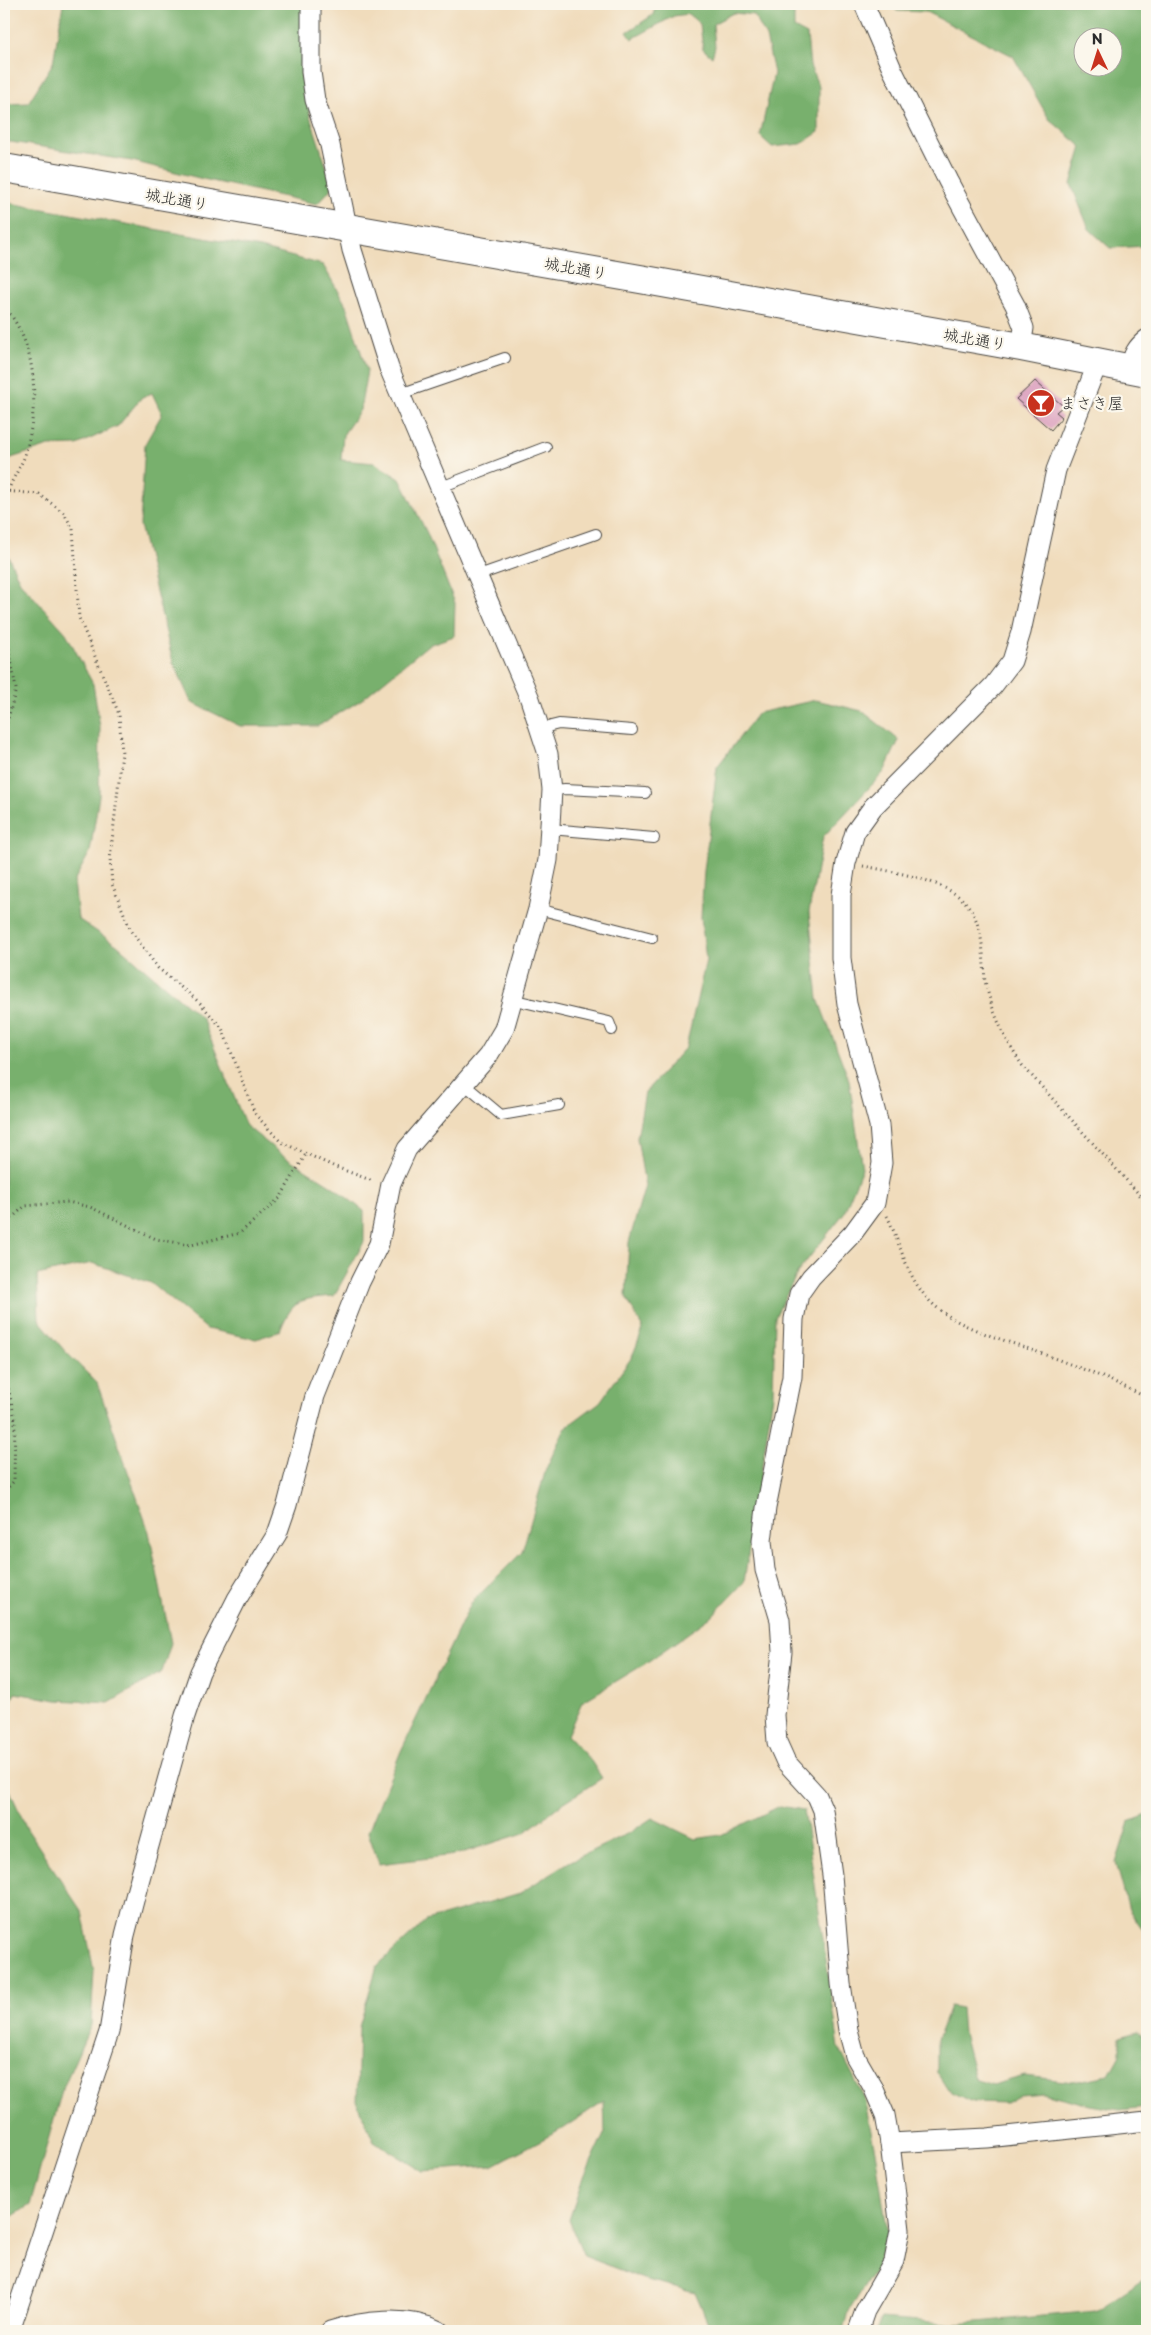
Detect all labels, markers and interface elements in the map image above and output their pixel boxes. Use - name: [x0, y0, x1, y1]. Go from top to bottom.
- north arrow: [1074, 28, 1124, 78]
- text: N: [1091, 28, 1103, 49]
- street label: 城北通り: [144, 181, 211, 215]
- street label: 城北通り: [543, 250, 610, 284]
- street label: 城北通り: [942, 321, 1009, 355]
- bar icon: まさき屋: [1026, 388, 1056, 418]
- place label: まさき屋: [1060, 390, 1124, 414]

